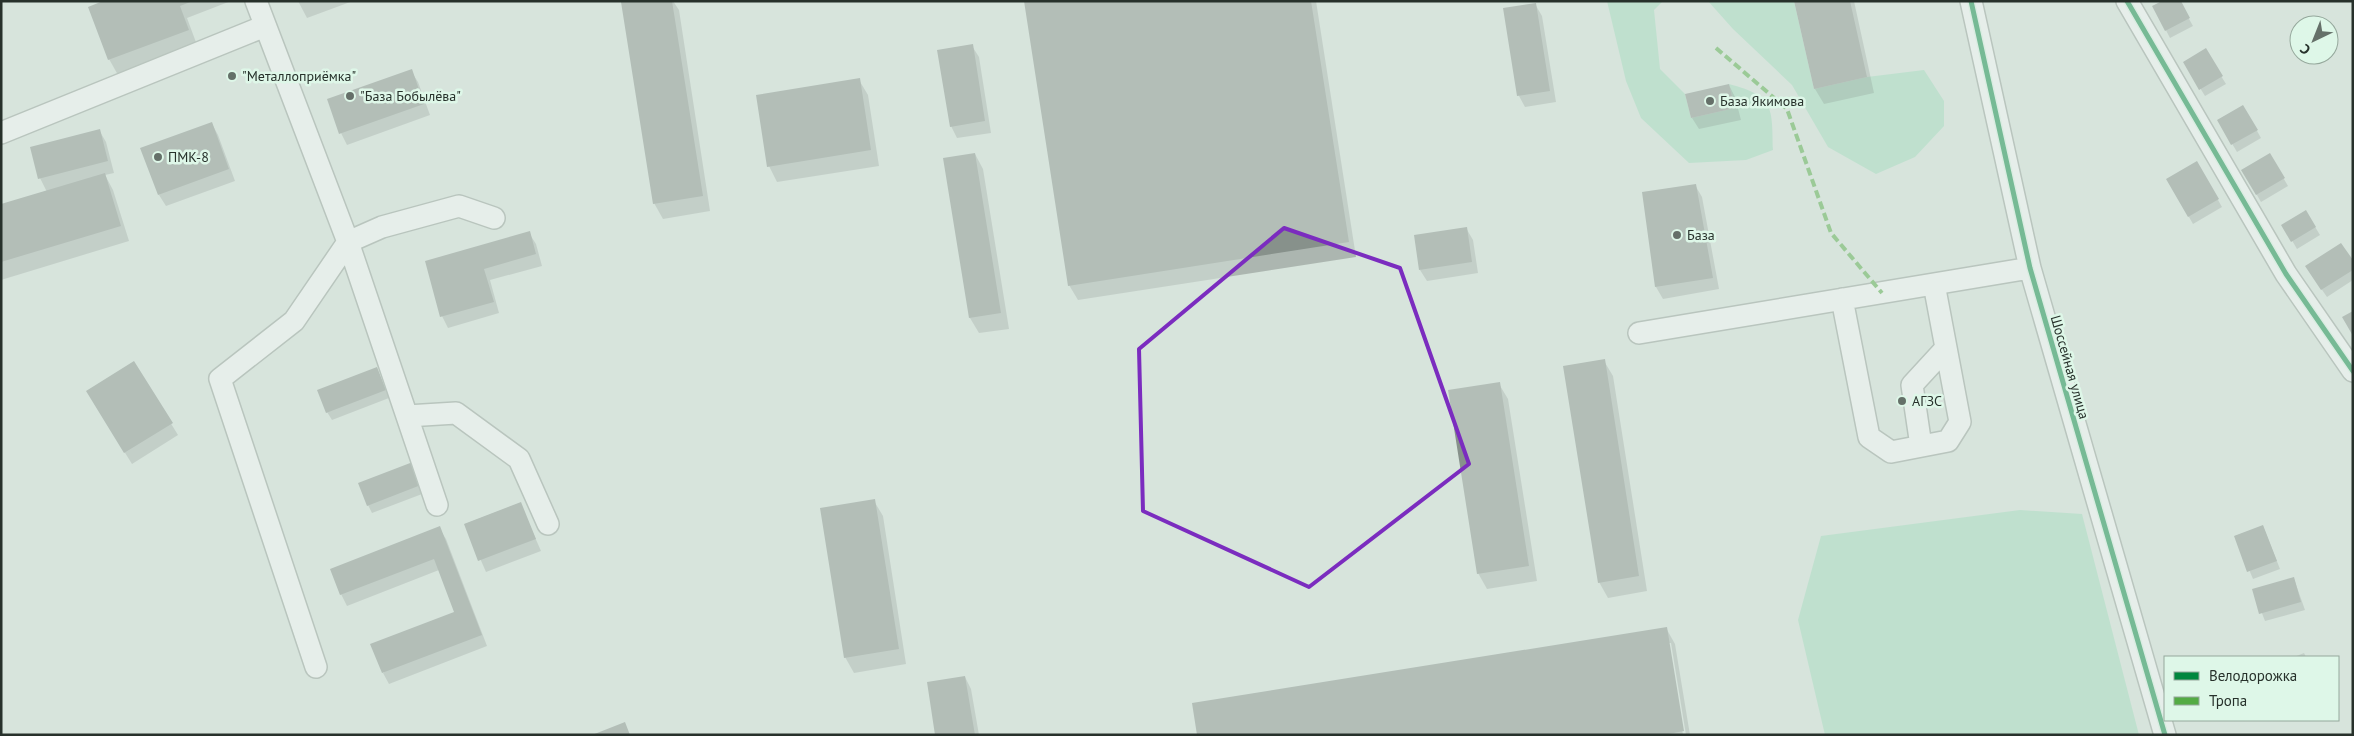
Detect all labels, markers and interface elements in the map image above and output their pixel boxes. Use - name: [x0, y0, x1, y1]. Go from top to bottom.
- north arrow: [2289, 15, 2339, 65]
- text: С: [2296, 40, 2314, 59]
- place label: "Металлоприёмка": [242, 67, 356, 85]
- marker: "Металлоприёмка": [226, 70, 238, 82]
- place label: "База Бобылёва": [360, 87, 461, 105]
- marker: "База Бобылёва": [344, 90, 356, 102]
- place label: База Якимова: [1720, 92, 1804, 110]
- marker: База Якимова: [1704, 95, 1716, 107]
- place label: ПМК-8: [168, 148, 209, 166]
- marker: ПМК-8: [152, 151, 164, 163]
- place label: База: [1687, 226, 1715, 244]
- marker: База: [1671, 229, 1683, 241]
- street label: Шоссейная улица: [2047, 313, 2093, 421]
- place label: АГЗС: [1912, 392, 1942, 410]
- marker: АГЗС: [1896, 395, 1908, 407]
- legend: [2164, 656, 2339, 721]
- text: Велодорожка: [2209, 666, 2297, 685]
- text: Тропа: [2209, 691, 2247, 710]

